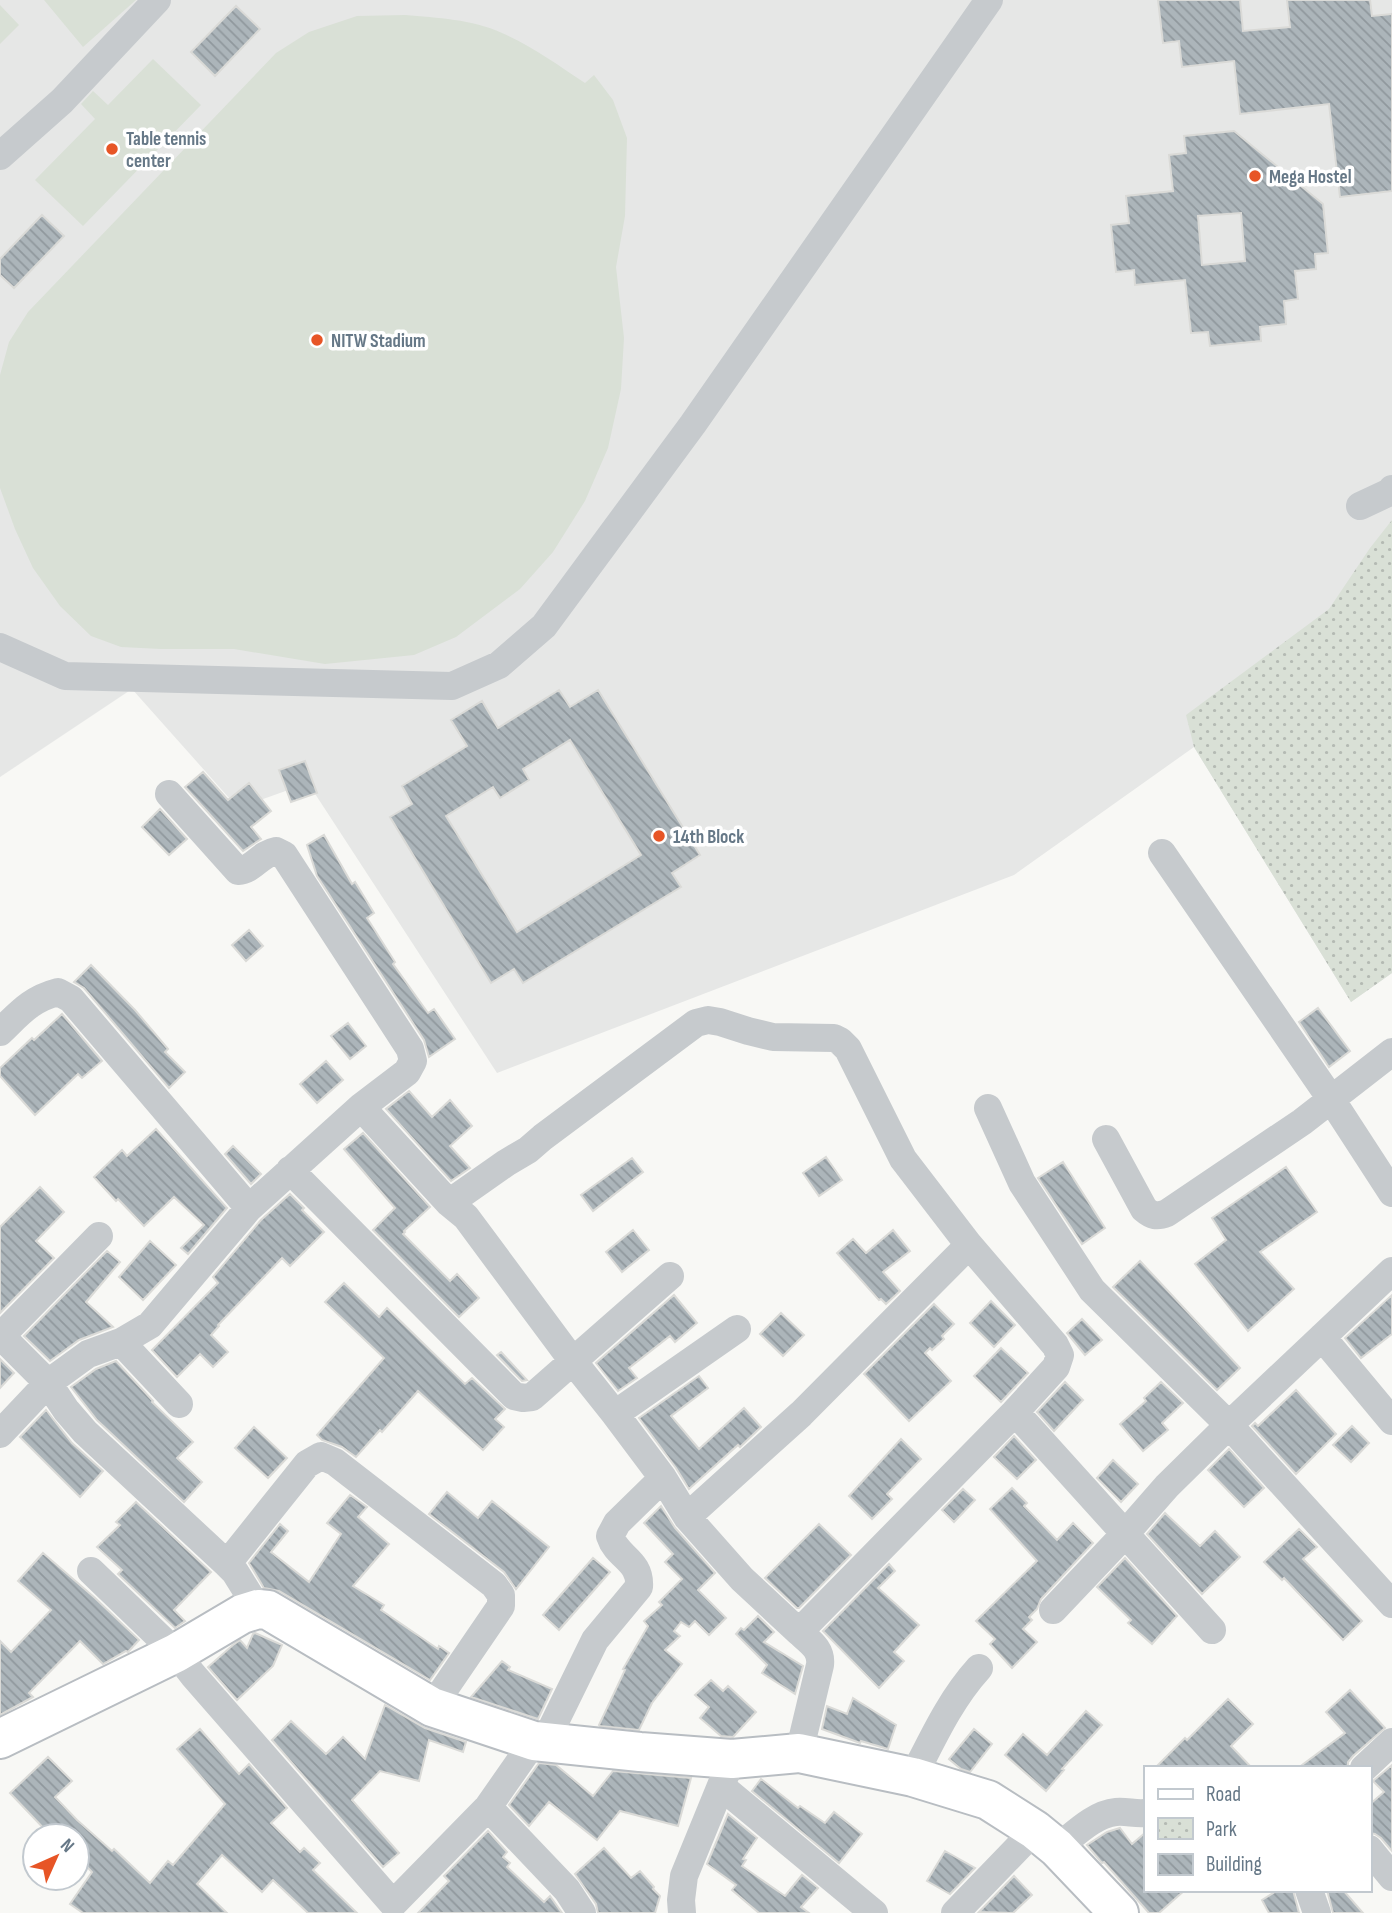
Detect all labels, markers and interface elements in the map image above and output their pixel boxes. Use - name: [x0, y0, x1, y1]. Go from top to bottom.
- place label: Table tennis center: [126, 128, 206, 173]
- marker: Table tennis center: [104, 141, 120, 157]
- place label: Mega Hostel: [1269, 166, 1352, 189]
- marker: Mega Hostel: [1247, 168, 1263, 184]
- place label: NITW Stadium: [331, 330, 426, 353]
- marker: NITW Stadium: [309, 332, 325, 348]
- place label: 14th Block: [673, 826, 744, 849]
- marker: 14th Block: [651, 828, 667, 844]
- legend: [1144, 1766, 1371, 1892]
- text: Road: [1206, 1782, 1241, 1807]
- text: Park: [1206, 1817, 1237, 1842]
- north arrow: [21, 1822, 91, 1892]
- text: N: [55, 1834, 79, 1858]
- text: Building: [1206, 1852, 1262, 1877]

